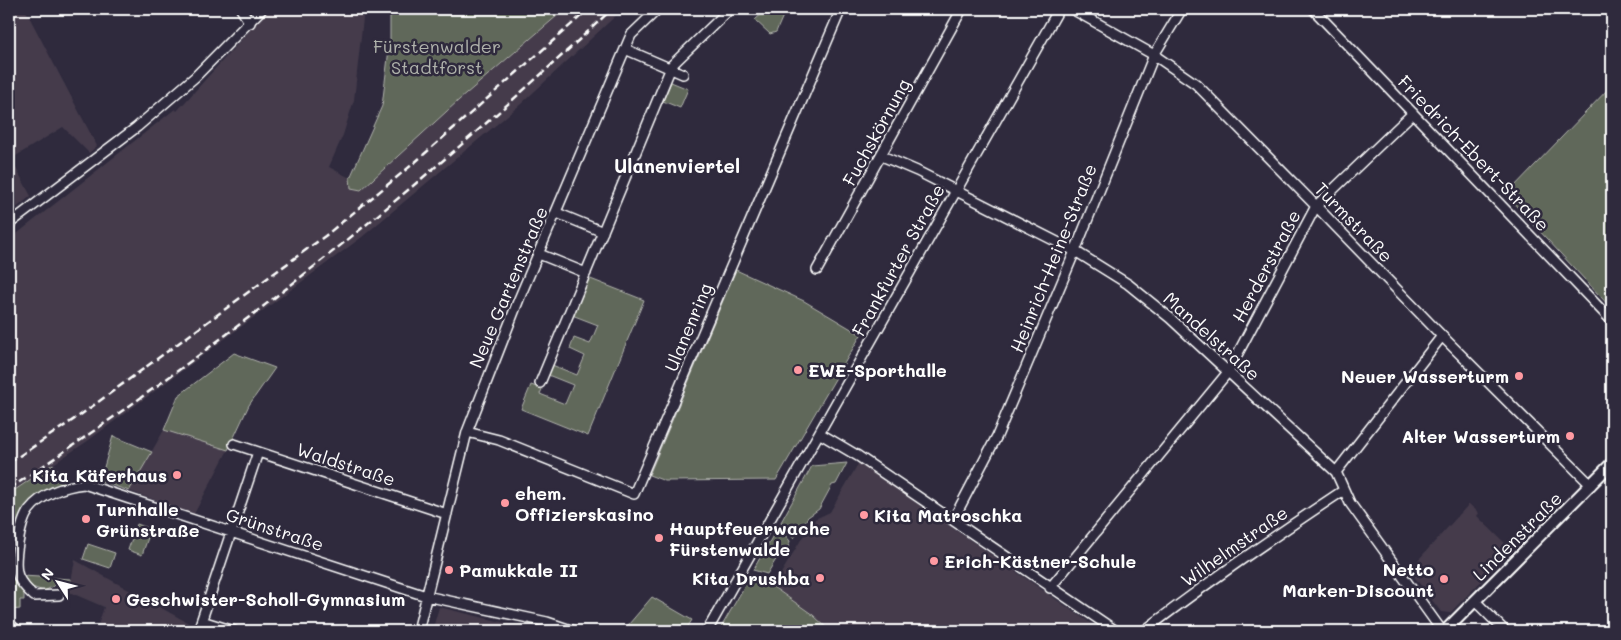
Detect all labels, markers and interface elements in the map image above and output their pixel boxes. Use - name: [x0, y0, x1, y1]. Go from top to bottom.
- park label: Fürstenwalder Stadtforst: [373, 34, 501, 79]
- street label: Friedrich-Ebert-Straße: [1393, 70, 1555, 236]
- street label: Fuchskörnung: [837, 74, 915, 190]
- district label: Ulanenviertel: [614, 153, 740, 178]
- street label: Heinrich-Heine-Straße: [1004, 160, 1102, 356]
- street label: Turmstraße: [1310, 177, 1398, 267]
- street label: Frankfurter Straße: [846, 180, 950, 340]
- street label: Neue Gartenstraße: [463, 203, 553, 371]
- street label: Herderstraße: [1226, 206, 1306, 326]
- street label: Ulanenring: [659, 279, 717, 375]
- street label: Mandelstraße: [1159, 286, 1265, 386]
- place label: EWE-Sporthalle: [808, 358, 947, 382]
- marker: EWE-Sporthalle: [792, 364, 804, 376]
- place label: Neuer Wasserturm: [1341, 364, 1509, 388]
- marker: Neuer Wasserturm: [1513, 370, 1525, 382]
- place label: Alter Wasserturm: [1401, 424, 1560, 448]
- marker: Alter Wasserturm: [1564, 430, 1576, 442]
- street label: Waldstraße: [294, 437, 398, 491]
- place label: Kita Käferhaus: [32, 463, 167, 487]
- marker: Kita Käferhaus: [171, 469, 183, 481]
- place label: ehem. Offizierskasino: [515, 481, 654, 526]
- street label: Lindenstraße: [1467, 486, 1567, 586]
- place label: Turnhalle Grünstraße: [96, 497, 200, 542]
- marker: ehem. Offizierskasino: [499, 497, 511, 509]
- street label: Wilhelmstraße: [1176, 500, 1292, 592]
- street label: Grünstraße: [223, 502, 327, 556]
- place label: Kita Matroschka: [874, 503, 1022, 527]
- marker: Kita Matroschka: [858, 509, 870, 521]
- marker: Turnhalle Grünstraße: [80, 513, 92, 525]
- place label: Hauptfeuerwache Fürstenwalde: [669, 516, 830, 561]
- marker: Hauptfeuerwache Fürstenwalde: [653, 532, 665, 544]
- place label: Erich-Kästner-Schule: [944, 549, 1136, 573]
- marker: Erich-Kästner-Schule: [928, 555, 940, 567]
- place label: Netto Marken-Discount: [1282, 557, 1434, 602]
- north arrow: [32, 558, 82, 608]
- place label: Pamukkale II: [459, 558, 578, 582]
- text: N: [36, 564, 58, 584]
- marker: Pamukkale II: [443, 564, 455, 576]
- place label: Kita Drushba: [692, 566, 810, 590]
- marker: Kita Drushba: [814, 572, 826, 584]
- marker: Netto Marken-Discount: [1438, 573, 1450, 585]
- place label: Geschwister-Scholl-Gymnasium: [126, 587, 405, 611]
- marker: Geschwister-Scholl-Gymnasium: [110, 593, 122, 605]

